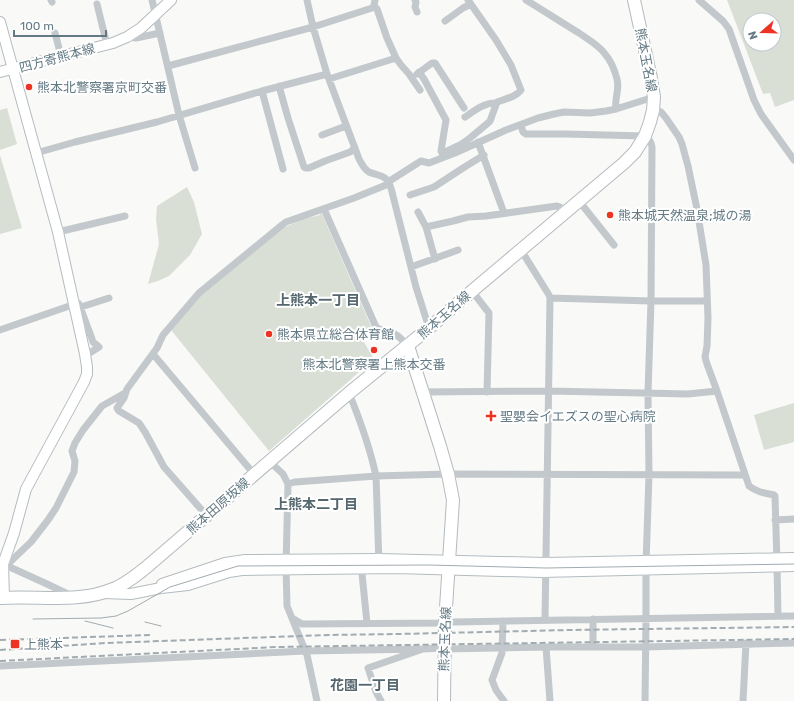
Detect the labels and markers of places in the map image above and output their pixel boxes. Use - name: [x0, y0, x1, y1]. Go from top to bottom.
- place label: 熊本北警察署京町交番: [37, 80, 167, 95]
- marker: 熊本北警察署京町交番: [24, 82, 34, 92]
- place label: 熊本城天然温泉;城の湯: [618, 208, 752, 223]
- marker: 熊本城天然温泉;城の湯: [605, 210, 615, 220]
- place label: 熊本県立総合体育館: [277, 327, 394, 342]
- marker: 熊本県立総合体育館: [264, 329, 274, 339]
- marker: 熊本北警察署上熊本交番: [369, 345, 379, 355]
- place label: 熊本北警察署上熊本交番: [302, 357, 446, 372]
- place label: 聖嬰会イエズスの聖心病院: [500, 409, 656, 424]
- marker: 聖嬰会イエズスの聖心病院: [485, 410, 497, 422]
- place label: 上熊本: [24, 637, 63, 652]
- marker: 上熊本: [9, 638, 21, 650]

